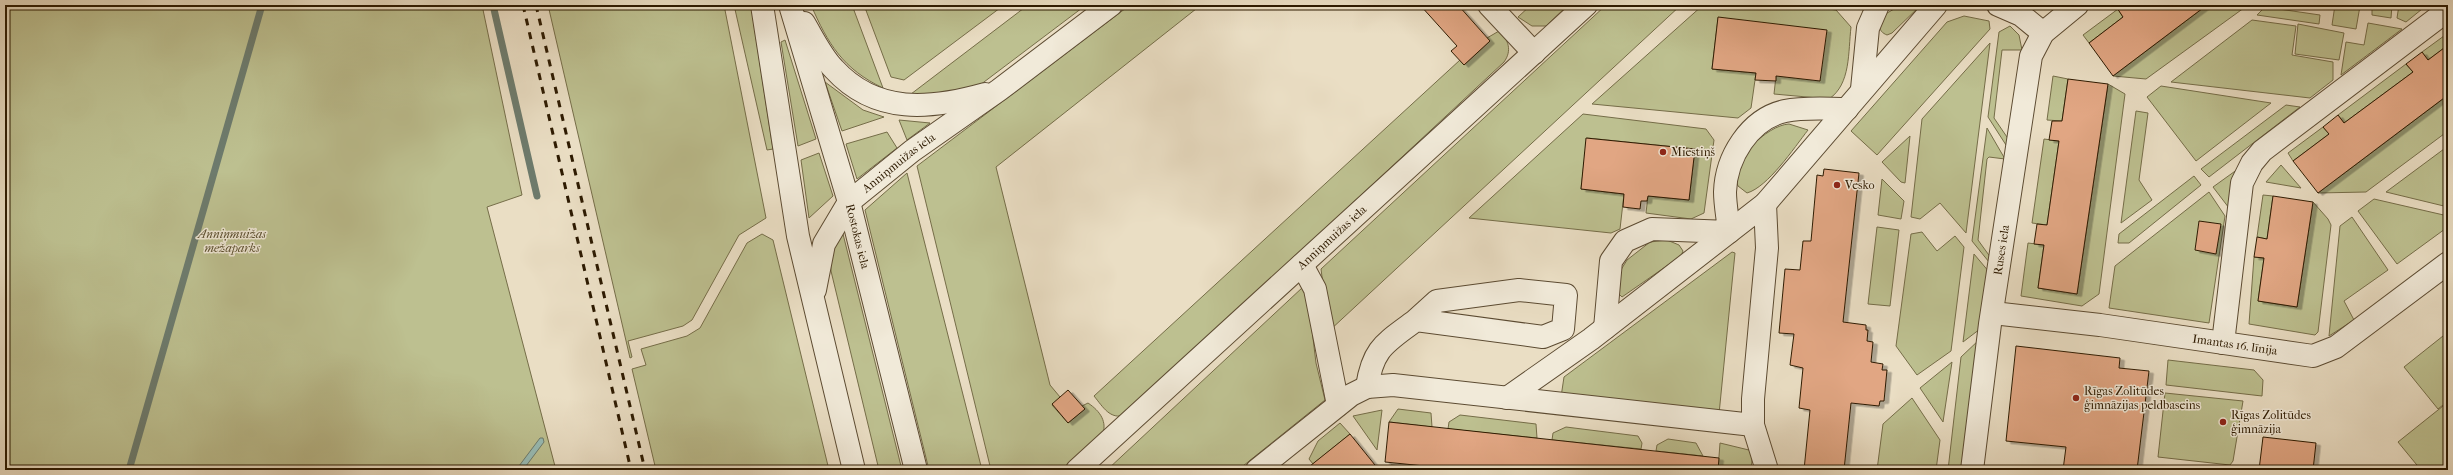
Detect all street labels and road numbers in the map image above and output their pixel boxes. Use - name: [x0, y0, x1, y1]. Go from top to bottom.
- street label: Anniņmuižas iela: [859, 130, 938, 196]
- street label: Rostokas iela: [843, 202, 873, 271]
- street label: Anniņmuižas iela: [1294, 202, 1369, 273]
- street label: Ruses iela: [1991, 223, 2012, 276]
- street label: Imantas 16. līnija: [2192, 332, 2279, 358]

